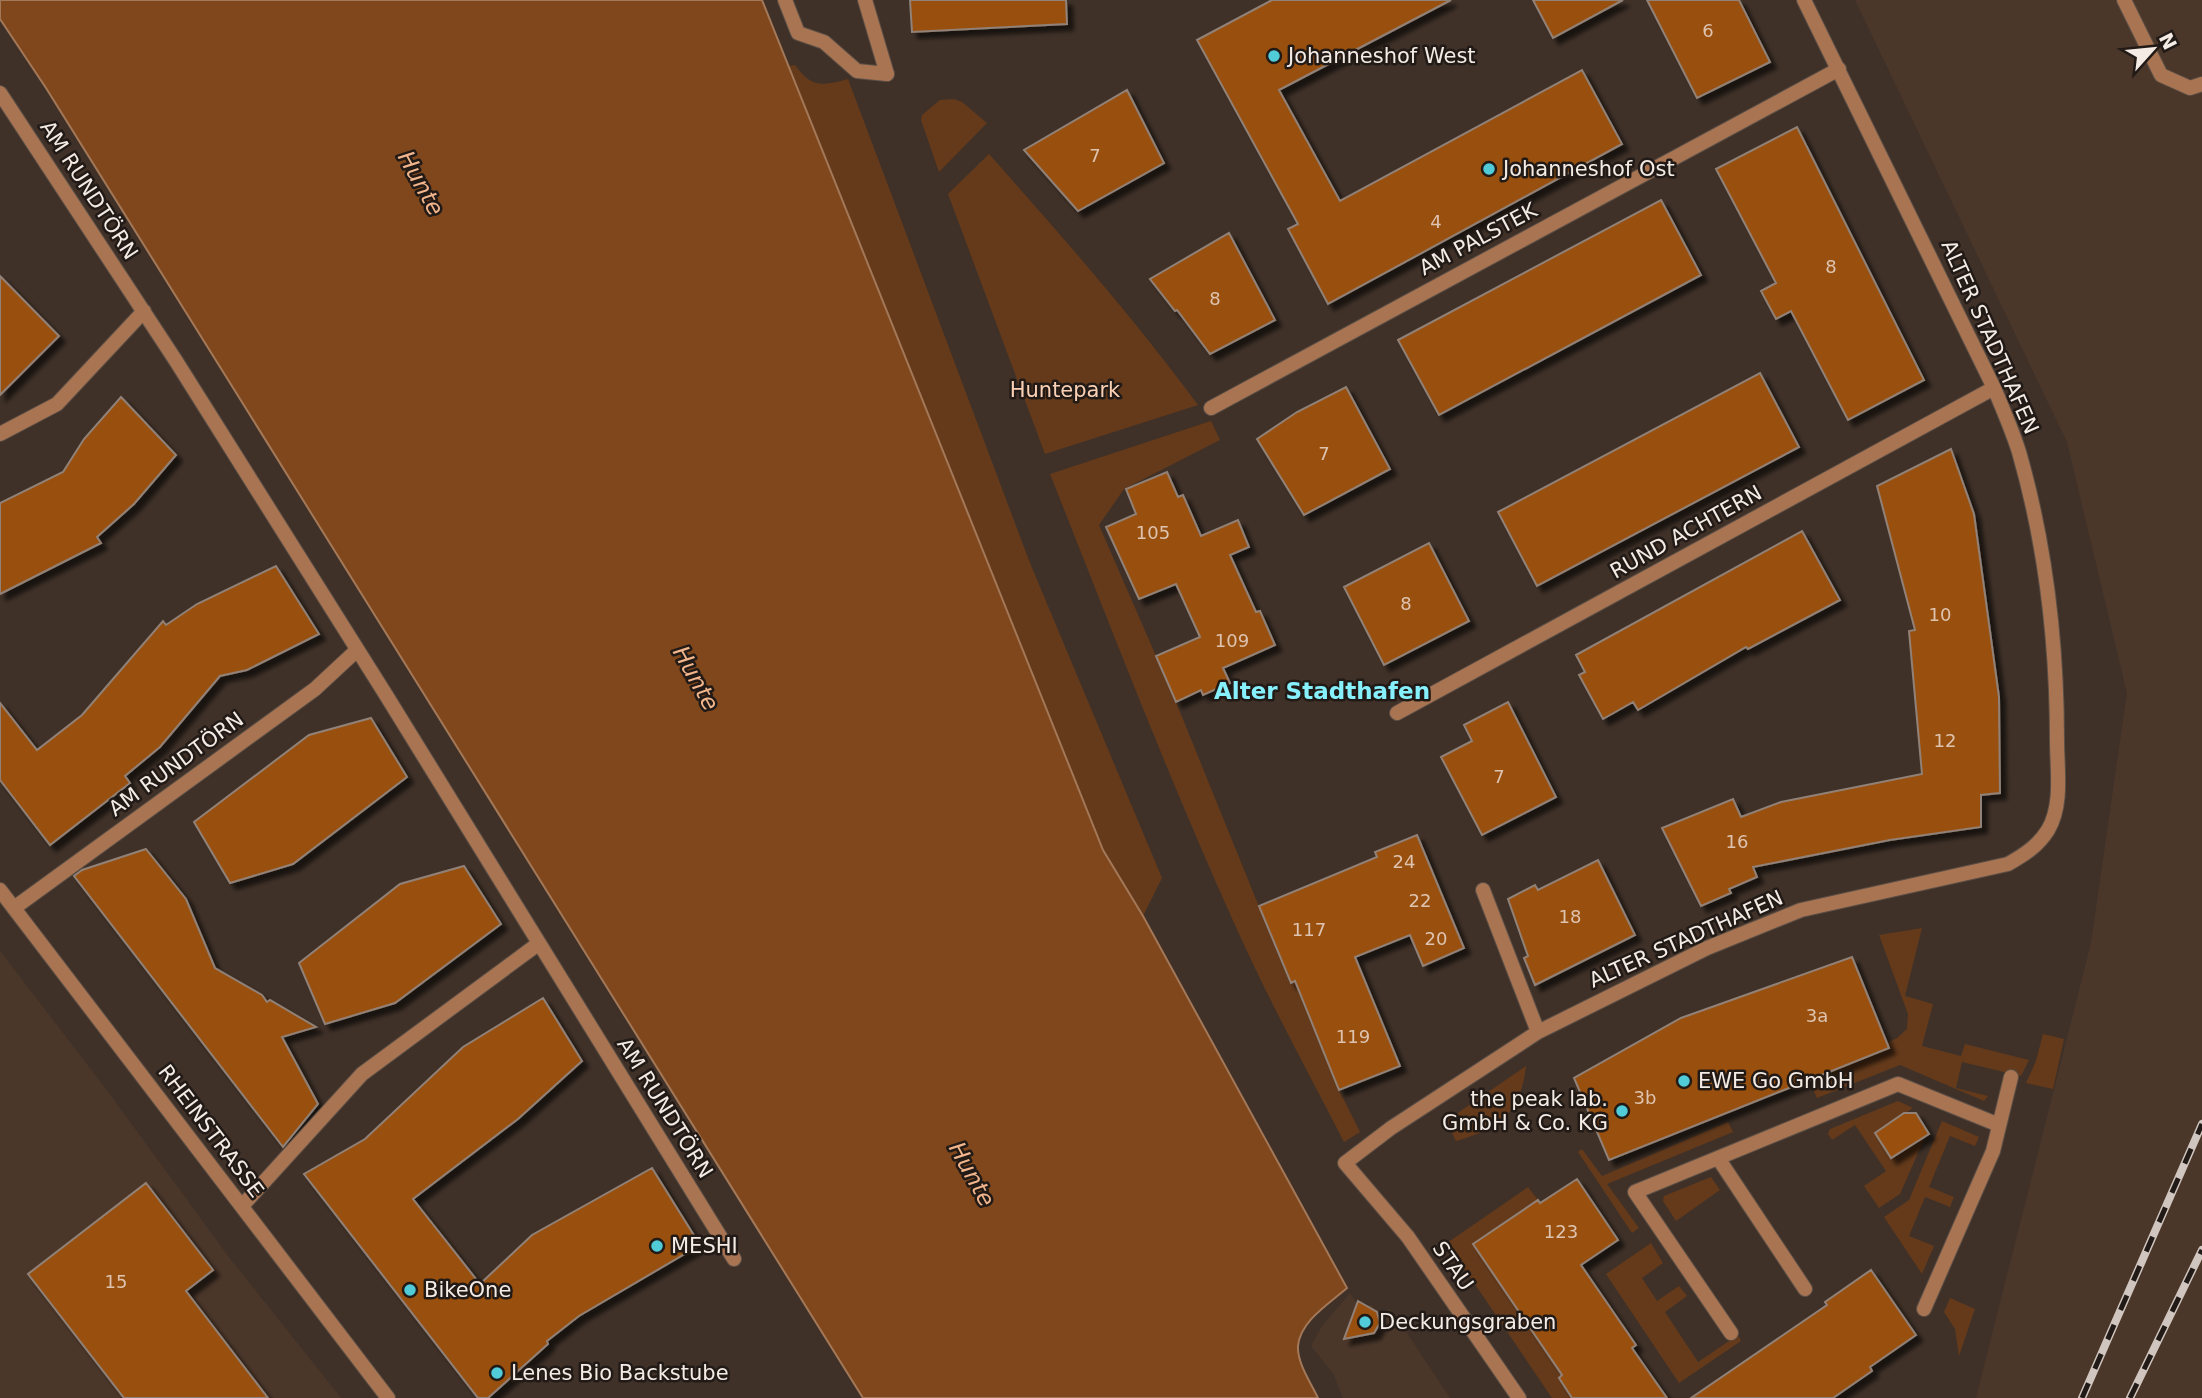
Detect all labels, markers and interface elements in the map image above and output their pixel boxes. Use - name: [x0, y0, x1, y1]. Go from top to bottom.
- north arrow: [2118, 14, 2188, 84]
- house number: 6: [1702, 20, 1714, 41]
- text: N: [2155, 29, 2182, 53]
- place label: Johanneshof West: [1286, 44, 1476, 68]
- marker: Johanneshof West: [1266, 48, 1282, 64]
- street label: AM RUNDTÖRN: [35, 116, 144, 264]
- house number: 7: [1089, 145, 1101, 166]
- water label: Hunte: [393, 146, 449, 220]
- place label: Johanneshof Ost: [1501, 157, 1675, 181]
- marker: Johanneshof Ost: [1481, 161, 1497, 177]
- street label: AM PALSTEK: [1415, 197, 1542, 280]
- house number: 4: [1430, 211, 1442, 232]
- street label: ALTER STADTHAFEN: [1936, 236, 2044, 438]
- house number: 8: [1825, 256, 1837, 277]
- house number: 8: [1209, 288, 1221, 309]
- park label: Huntepark: [1010, 378, 1121, 402]
- house number: 7: [1318, 443, 1330, 464]
- street label: RUND ACHTERN: [1606, 480, 1766, 584]
- house number: 105: [1136, 522, 1170, 543]
- house number: 8: [1400, 593, 1412, 614]
- house number: 10: [1929, 604, 1951, 625]
- house number: 109: [1215, 630, 1249, 651]
- water label: Hunte: [668, 641, 724, 715]
- district label: Alter Stadthafen: [1214, 678, 1430, 704]
- street label: AM RUNDTÖRN: [103, 706, 248, 821]
- house number: 12: [1934, 730, 1956, 751]
- house number: 7: [1493, 766, 1505, 787]
- house number: 16: [1726, 831, 1748, 852]
- house number: 24: [1393, 851, 1415, 872]
- street label: ALTER STADTHAFEN: [1585, 885, 1787, 993]
- house number: 22: [1409, 890, 1431, 911]
- house number: 18: [1559, 906, 1581, 927]
- house number: 117: [1292, 919, 1326, 940]
- house number: 20: [1425, 928, 1447, 949]
- house number: 3a: [1806, 1005, 1828, 1026]
- house number: 119: [1336, 1026, 1370, 1047]
- street label: AM RUNDTÖRN: [612, 1033, 719, 1182]
- street label: RHEINSTRASSE: [153, 1060, 269, 1202]
- place label: EWE Go GmbH: [1698, 1069, 1854, 1093]
- marker: EWE Go GmbH: [1676, 1073, 1692, 1089]
- place label: the peak lab. GmbH & Co. KG: [1442, 1087, 1608, 1135]
- house number: 3b: [1634, 1087, 1656, 1108]
- marker: the peak lab. GmbH & Co. KG: [1614, 1103, 1630, 1119]
- water label: Hunte: [944, 1137, 1000, 1211]
- house number: 123: [1544, 1221, 1578, 1242]
- place label: MESHI: [671, 1234, 738, 1258]
- street label: STAU: [1428, 1237, 1478, 1295]
- marker: MESHI: [649, 1238, 665, 1254]
- house number: 15: [105, 1271, 127, 1292]
- place label: BikeOne: [424, 1278, 511, 1302]
- marker: BikeOne: [402, 1282, 418, 1298]
- place label: Deckungsgraben: [1379, 1310, 1556, 1334]
- marker: Deckungsgraben: [1357, 1314, 1373, 1330]
- place label: Lenes Bio Backstube: [511, 1361, 729, 1385]
- marker: Lenes Bio Backstube: [489, 1365, 505, 1381]

